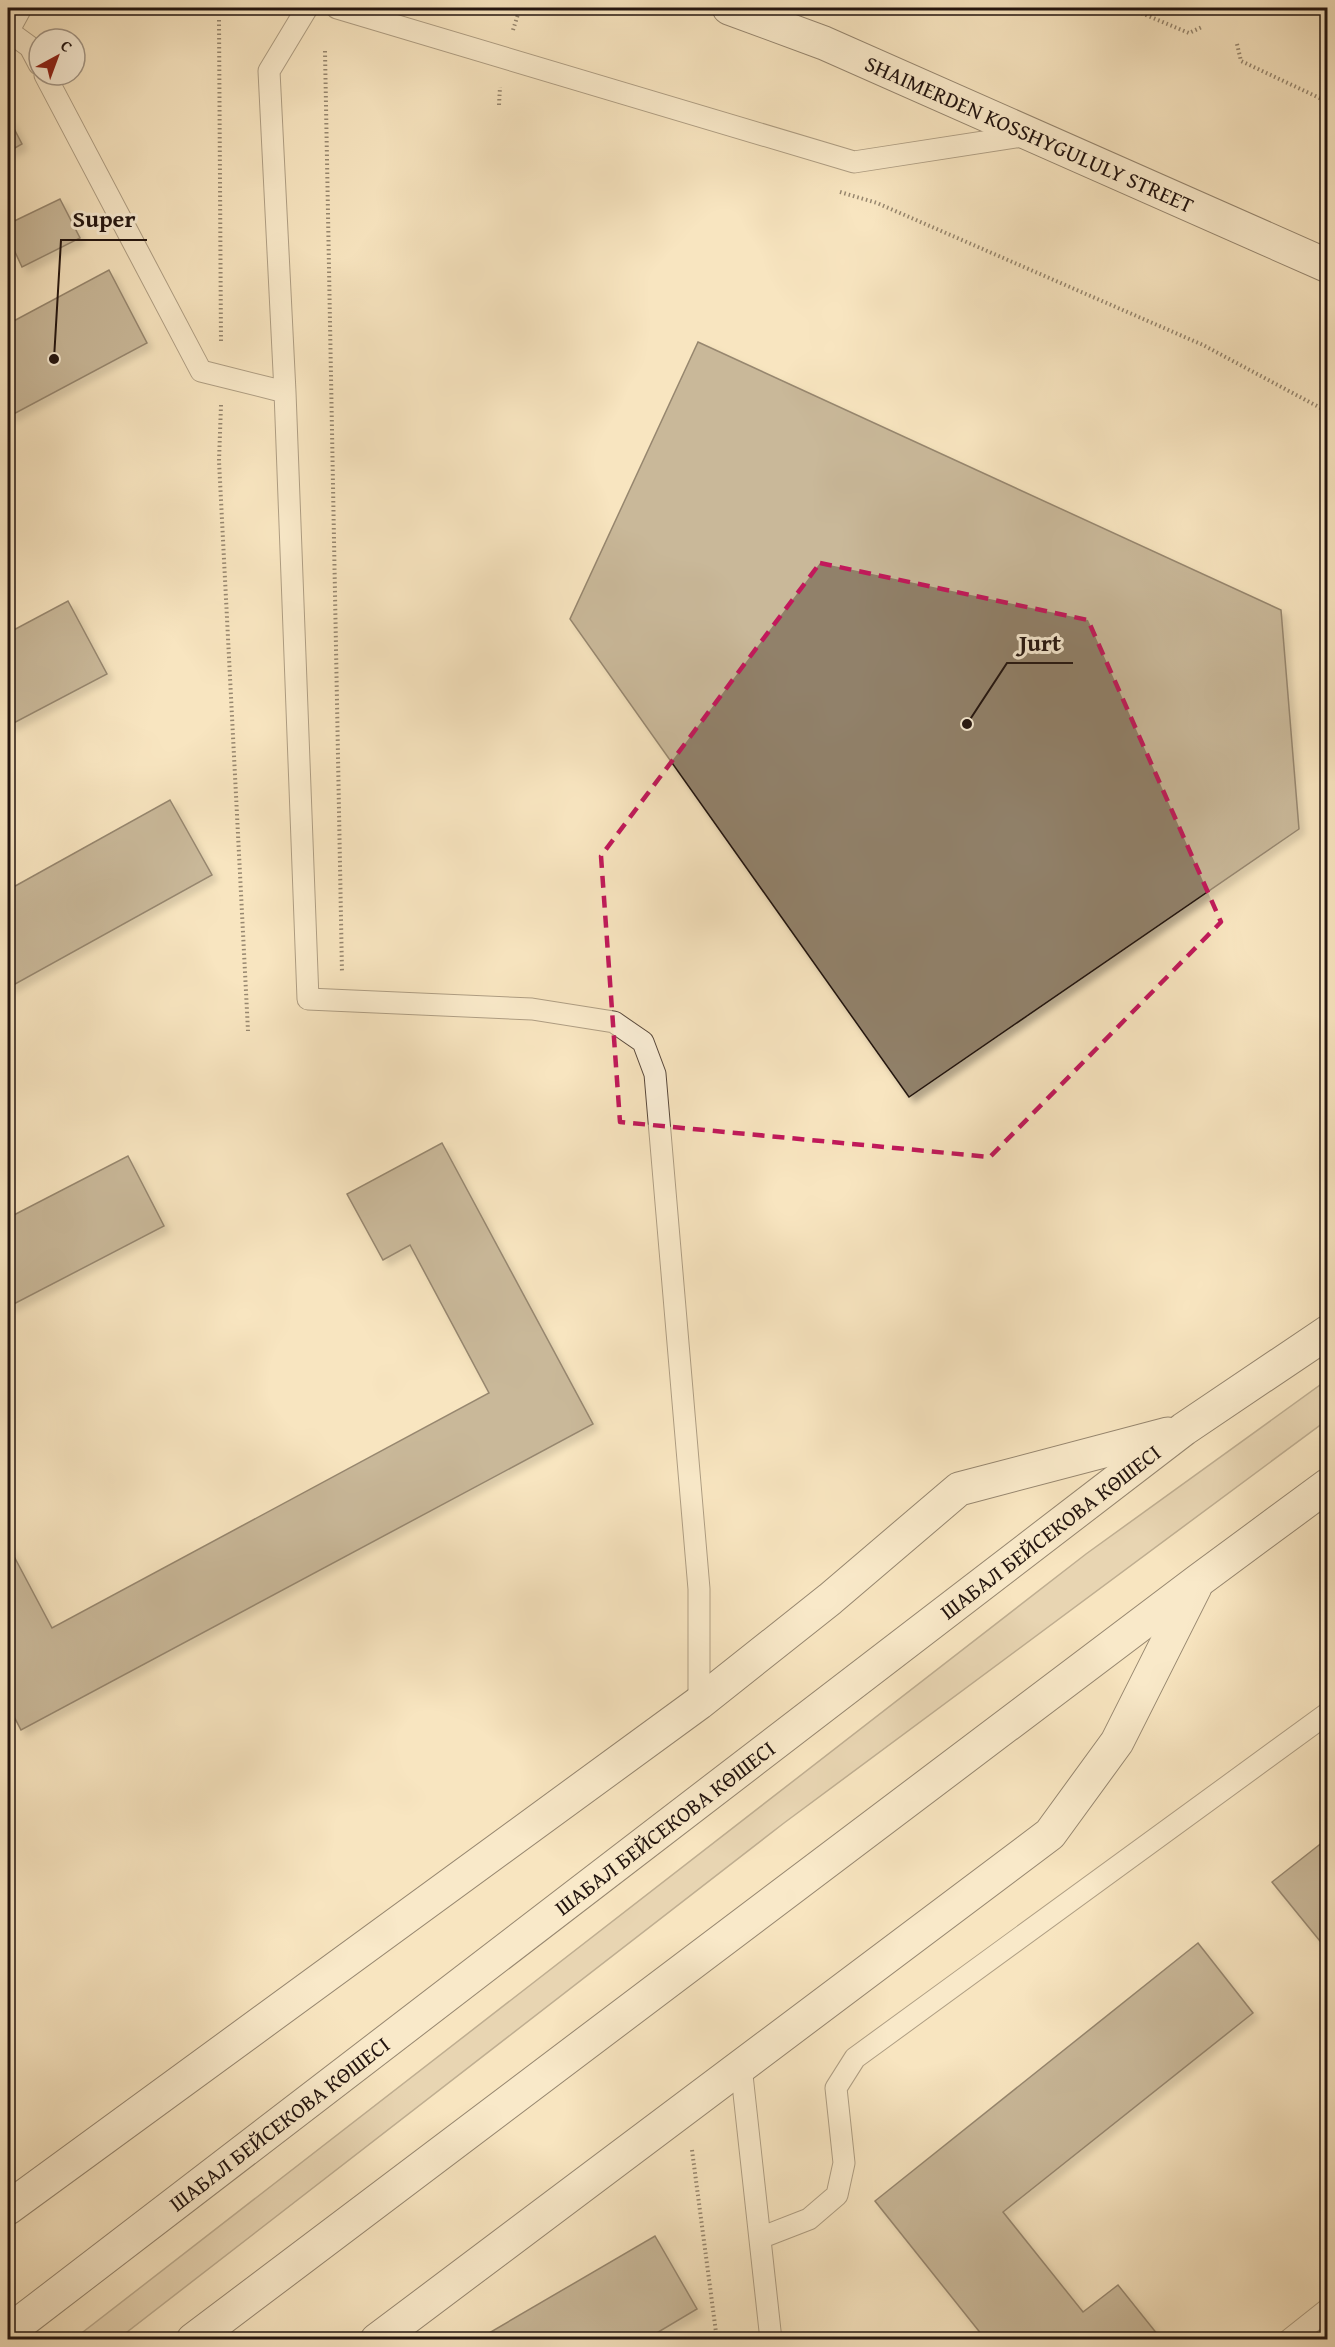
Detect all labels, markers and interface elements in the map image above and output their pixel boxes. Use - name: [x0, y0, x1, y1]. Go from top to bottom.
- north arrow: [27, 27, 87, 87]
- text: С: [56, 34, 78, 58]
- street label: SHAIMERDEN KOSSHYGULULY STREET: [860, 47, 1199, 221]
- callout: Super: [61, 198, 147, 240]
- text: Super: [73, 201, 135, 236]
- callout: Jurt: [1007, 621, 1073, 663]
- text: Jurt: [1015, 625, 1061, 660]
- street label: ШАБАЛ БЕЙСЕКОВА КӨШЕСІ: [933, 1437, 1167, 1627]
- street label: ШАБАЛ БЕЙСЕКОВА КӨШЕСІ: [548, 1733, 782, 1923]
- street label: ШАБАЛ БЕЙСЕКОВА КӨШЕСІ: [162, 2029, 396, 2219]

